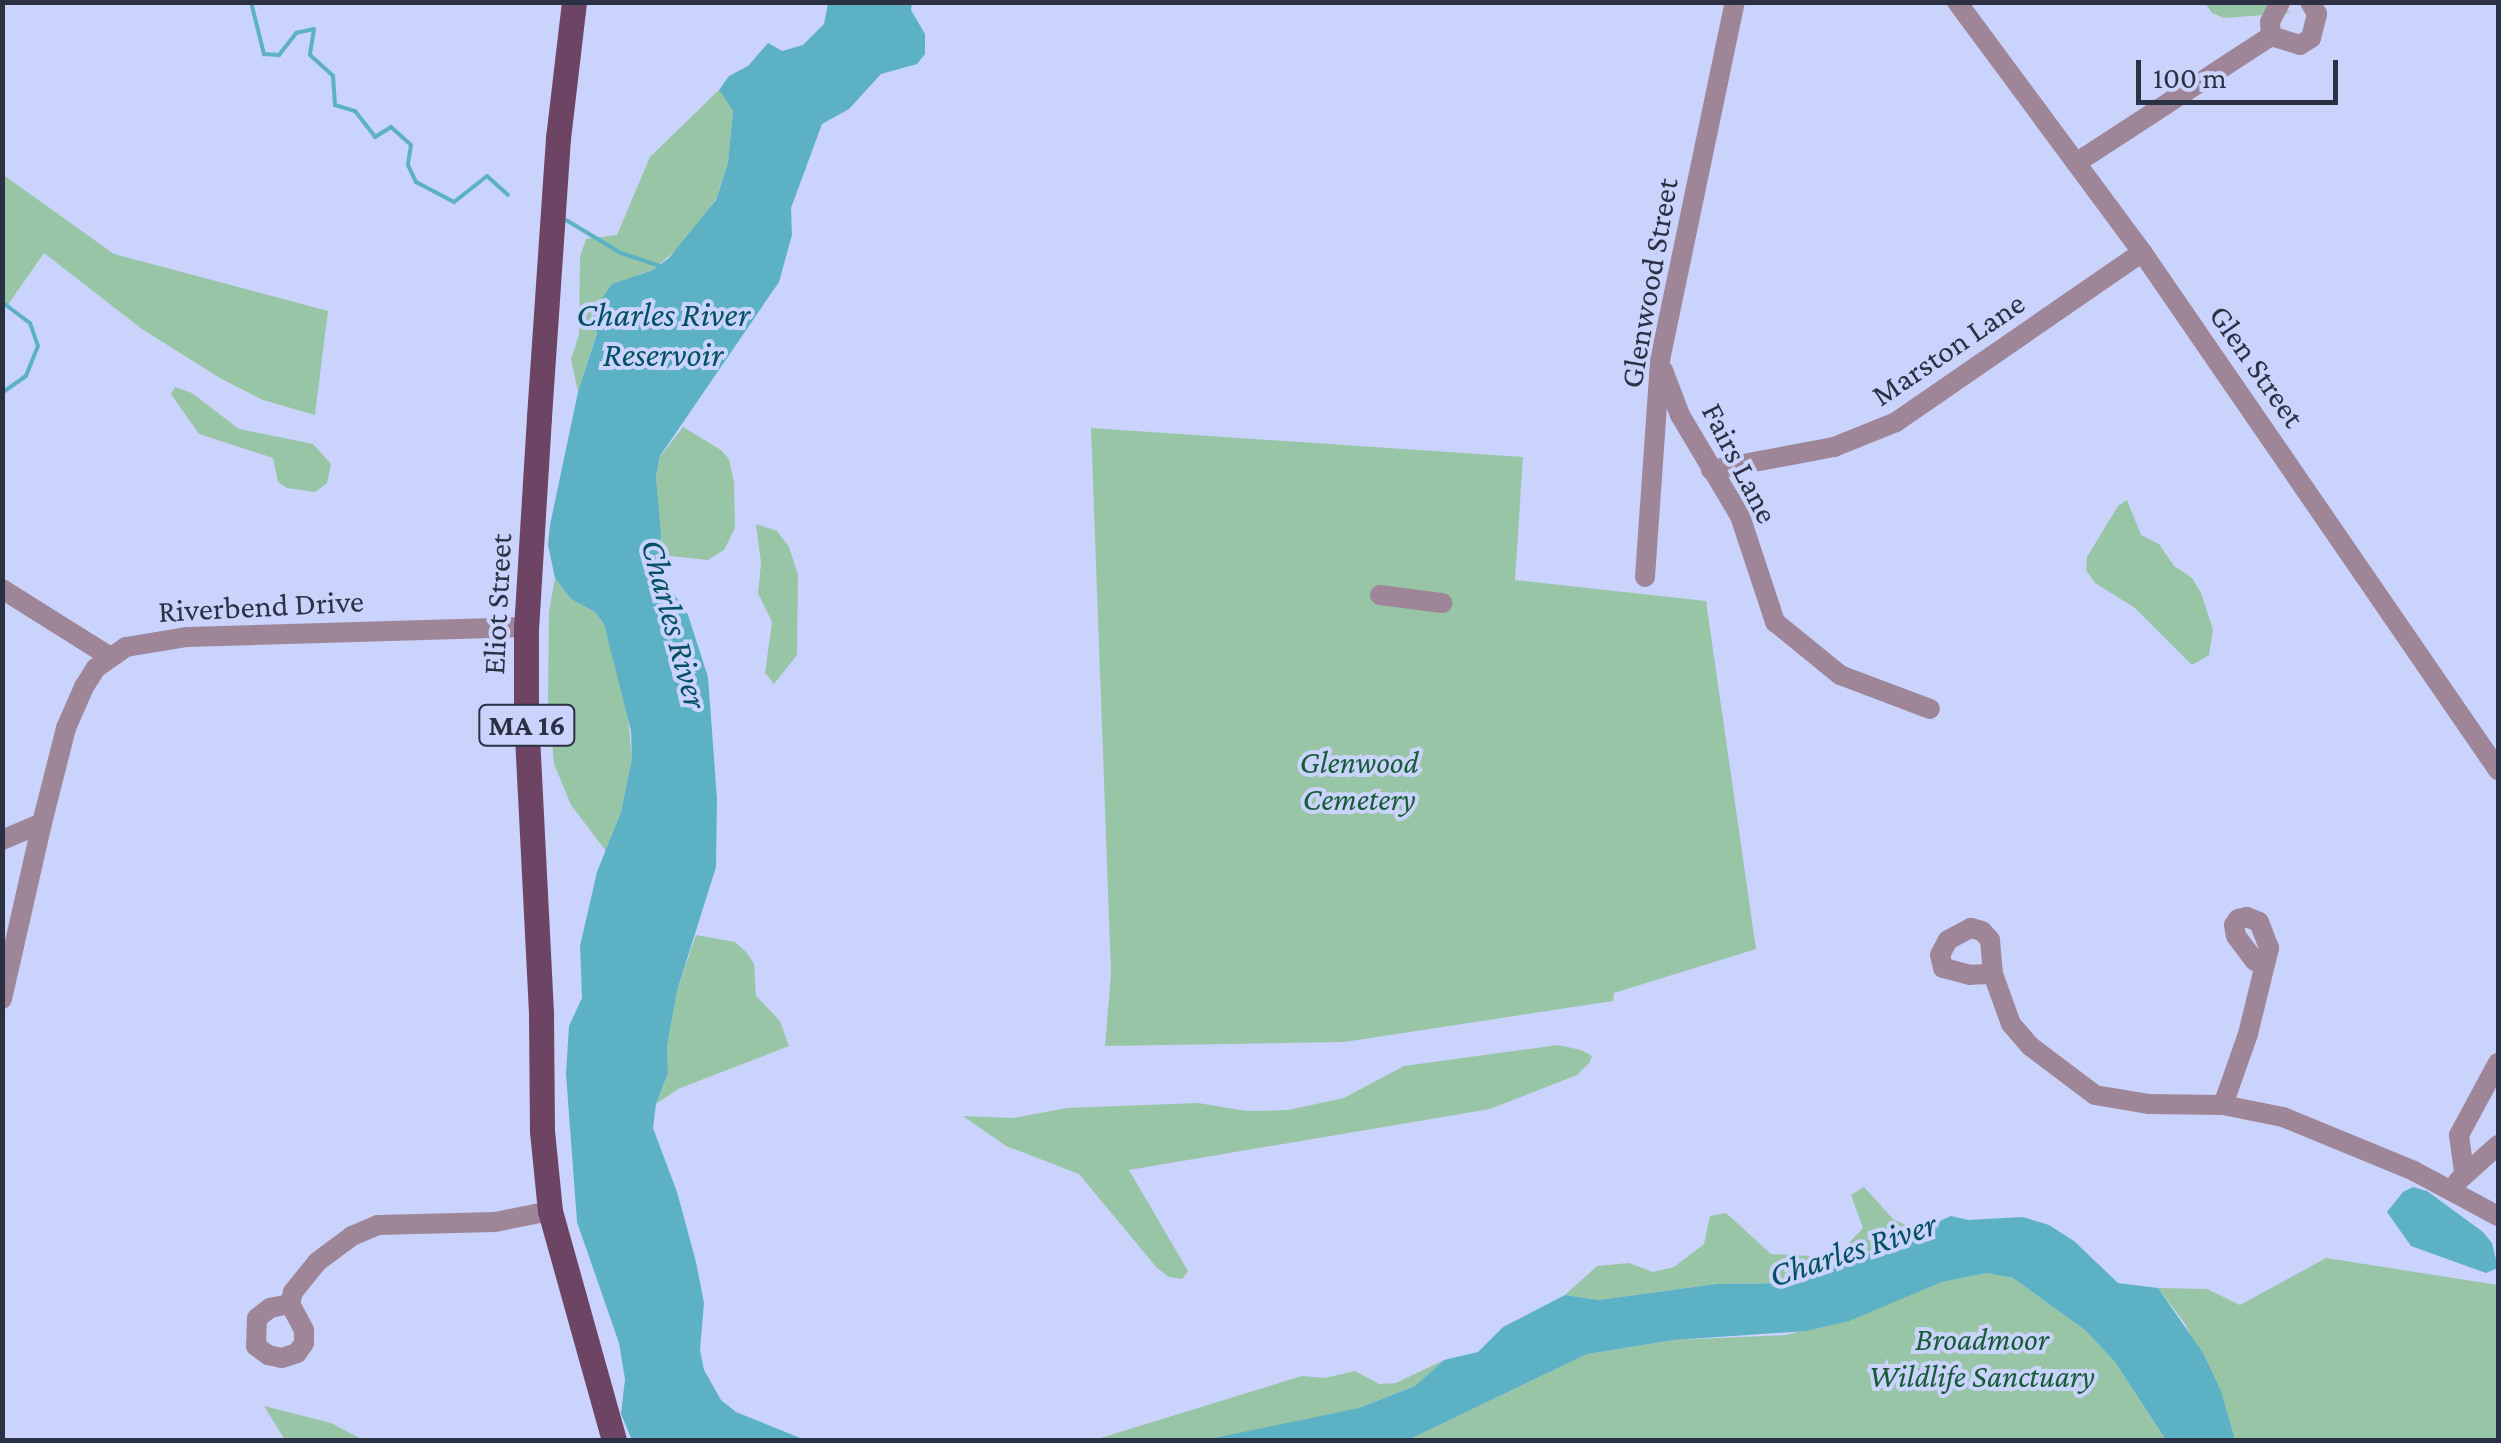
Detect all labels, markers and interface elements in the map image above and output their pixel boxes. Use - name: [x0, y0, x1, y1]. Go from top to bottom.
- scale bar: [2141, 40, 2344, 102]
- text: 100 m: [2153, 61, 2227, 94]
- street label: Glenwood Street: [1612, 175, 1686, 391]
- street label: Marston Lane: [1864, 284, 2032, 414]
- water label: Charles River Reservoir: [576, 294, 750, 376]
- street label: Glen Street: [2201, 297, 2313, 435]
- street label: Fairs Lane: [1693, 396, 1787, 530]
- street label: Eliot Street: [474, 532, 520, 676]
- water label: Charles River: [631, 535, 717, 713]
- street label: Riverbend Drive: [157, 581, 365, 631]
- road number: MA 16: [477, 700, 577, 750]
- park label: Glenwood Cemetery: [1299, 744, 1419, 819]
- water label: Charles River: [1764, 1203, 1942, 1297]
- park label: Broadmoor Wildlife Sanctuary: [1869, 1321, 2095, 1396]

